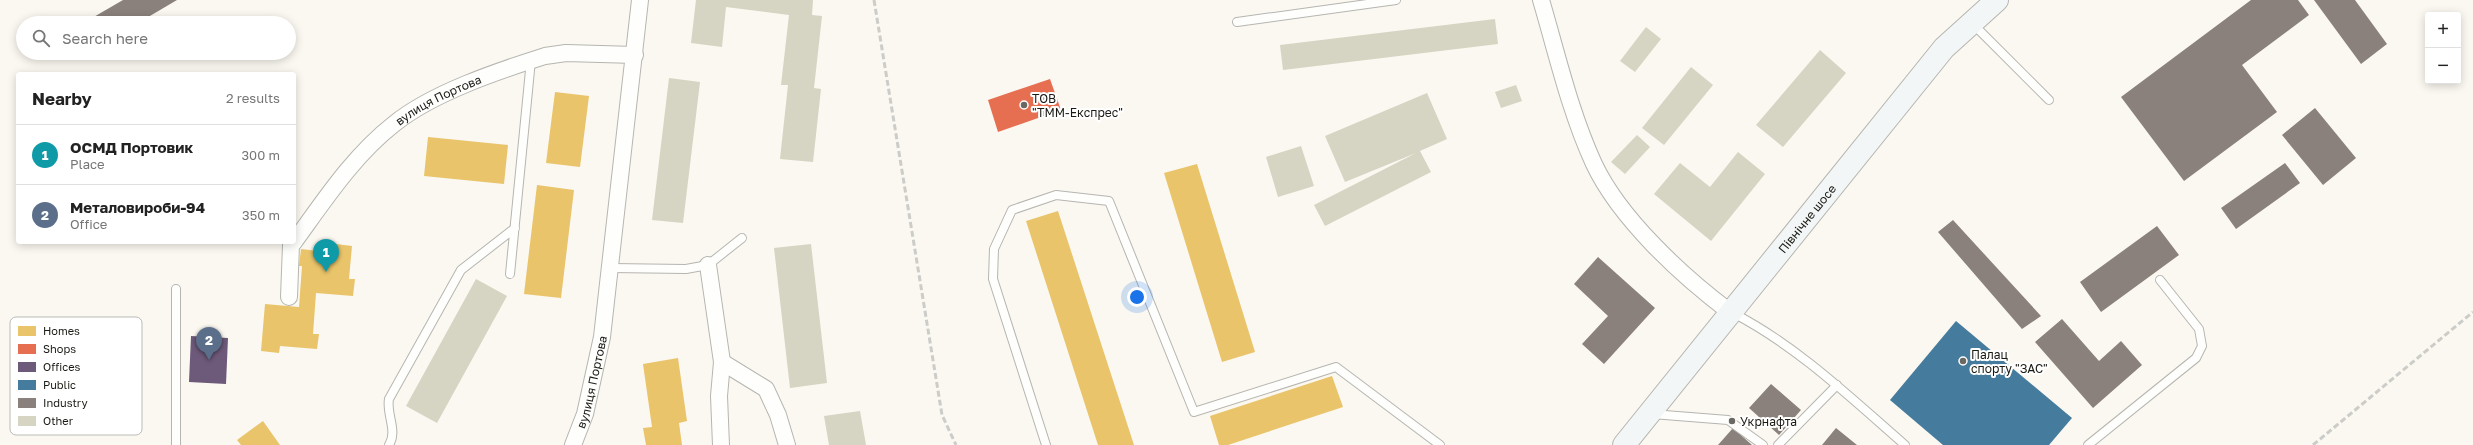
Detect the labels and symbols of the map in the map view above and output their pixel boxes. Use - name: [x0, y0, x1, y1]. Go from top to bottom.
- street label: вулиця Портова: [392, 71, 483, 128]
- place label: ТОВ "ТММ-Експрес": [1032, 91, 1123, 120]
- marker: ТОВ "ТММ-Експрес": [1019, 100, 1029, 110]
- street label: Північне шосе: [1774, 181, 1839, 256]
- pin: 1: [313, 239, 339, 272]
- your location: [1127, 287, 1147, 307]
- legend: [10, 317, 142, 435]
- text: Homes: [43, 324, 80, 337]
- pin: 2: [196, 327, 222, 360]
- street label: вулиця Портова: [573, 334, 610, 430]
- text: Shops: [43, 342, 76, 355]
- place label: Палац спорту "ЗАС": [1971, 347, 2048, 376]
- marker: Палац спорту "ЗАС": [1958, 356, 1968, 366]
- text: Offices: [43, 360, 81, 373]
- text: Public: [43, 378, 76, 391]
- text: Industry: [43, 396, 88, 409]
- text: Other: [43, 414, 74, 427]
- place label: Укрнафта: [1740, 414, 1797, 429]
- marker: Укрнафта: [1727, 416, 1737, 426]

